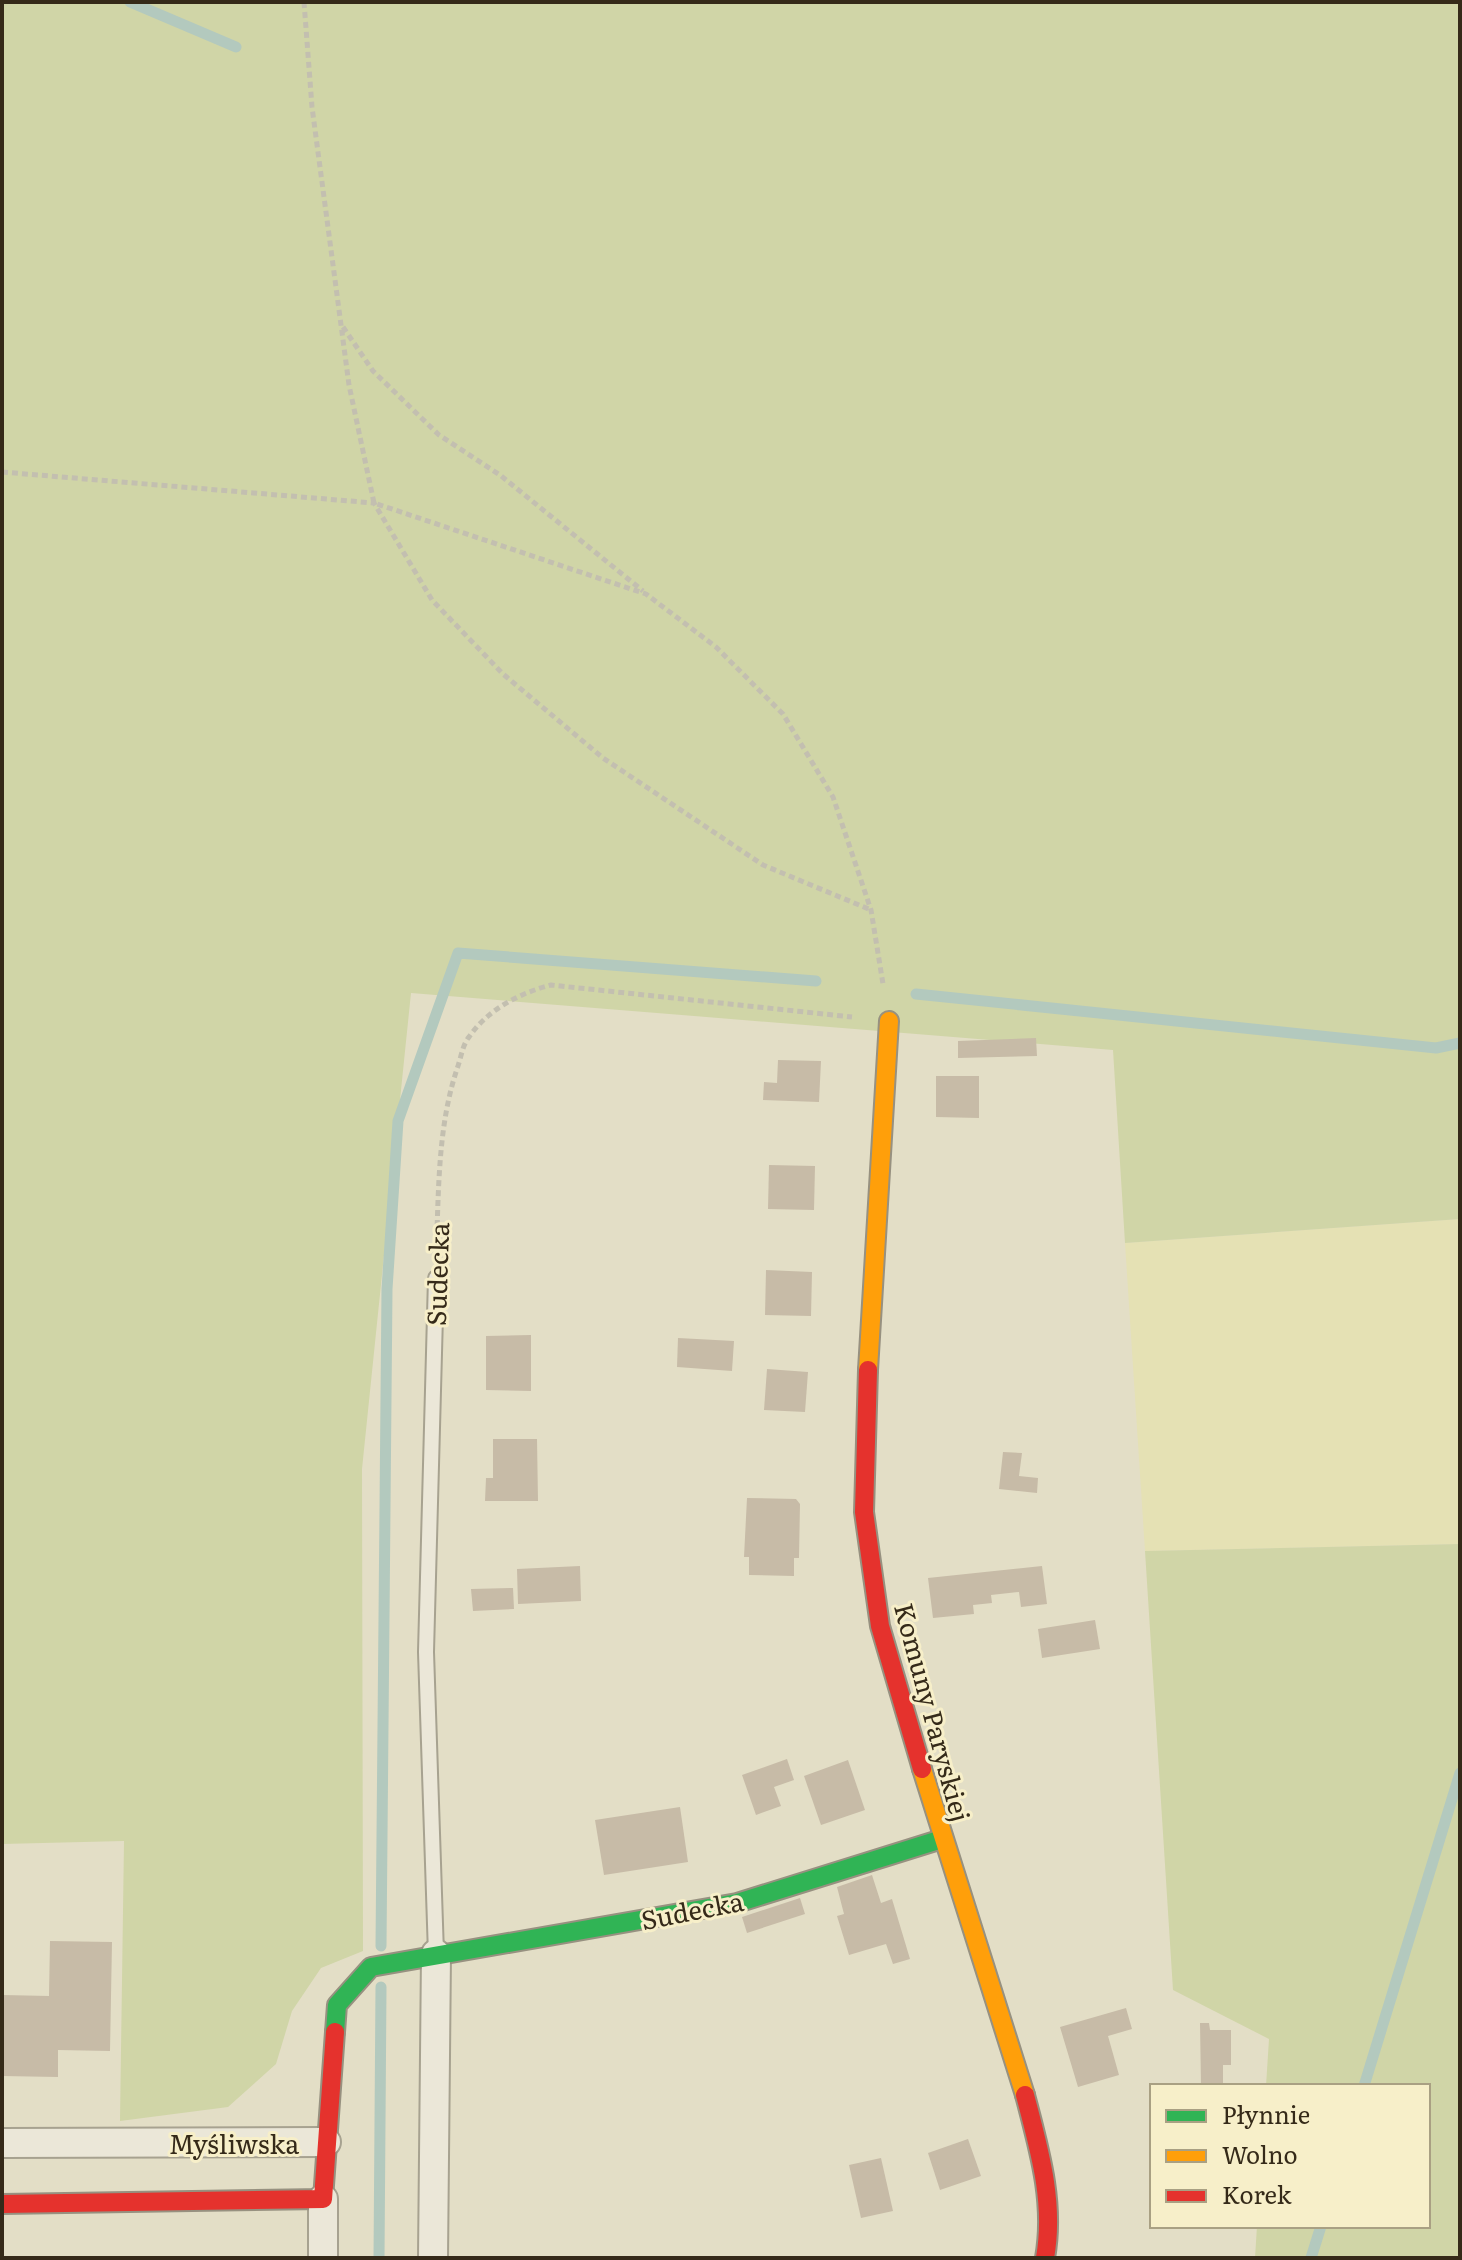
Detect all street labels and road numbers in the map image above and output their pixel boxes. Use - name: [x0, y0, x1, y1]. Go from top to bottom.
- street label: Sudecka: [415, 1222, 457, 1326]
- street label: Komuny Paryskiej: [886, 1598, 982, 1826]
- street label: Sudecka: [637, 1880, 747, 1938]
- street label: Myśliwska: [169, 2123, 299, 2162]

